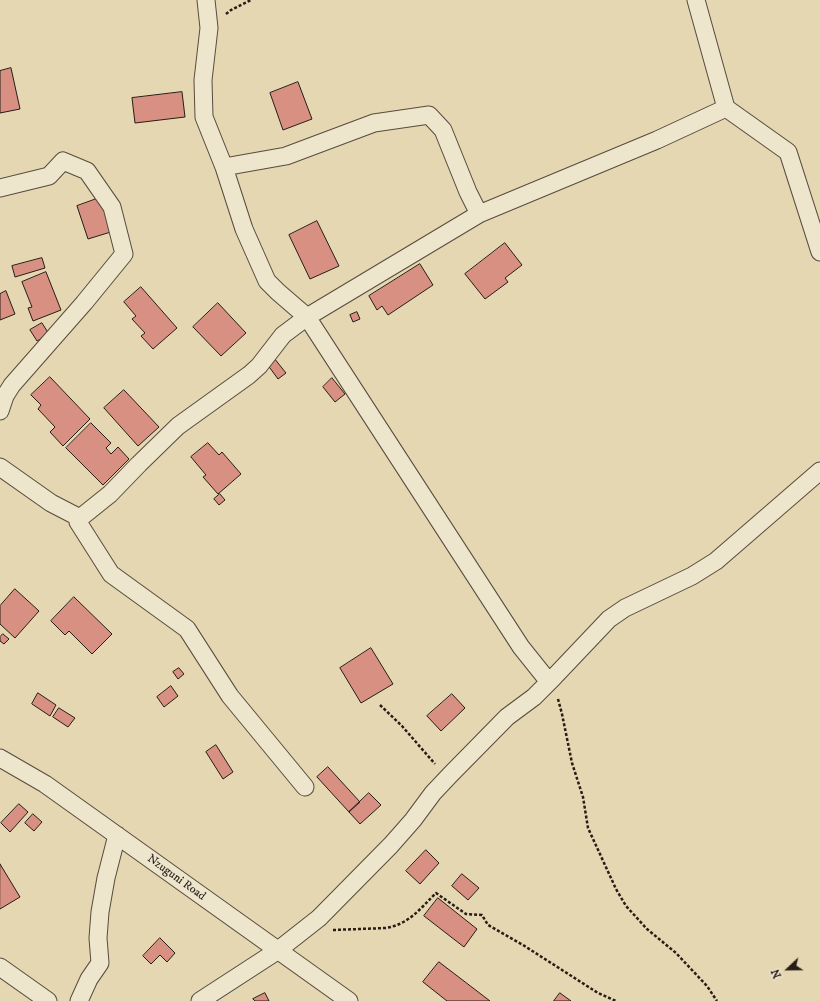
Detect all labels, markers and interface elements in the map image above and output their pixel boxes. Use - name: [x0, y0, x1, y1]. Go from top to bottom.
- street label: Nzuguni Road: [144, 852, 208, 904]
- north arrow: [768, 949, 808, 989]
- text: N: [769, 967, 785, 980]

